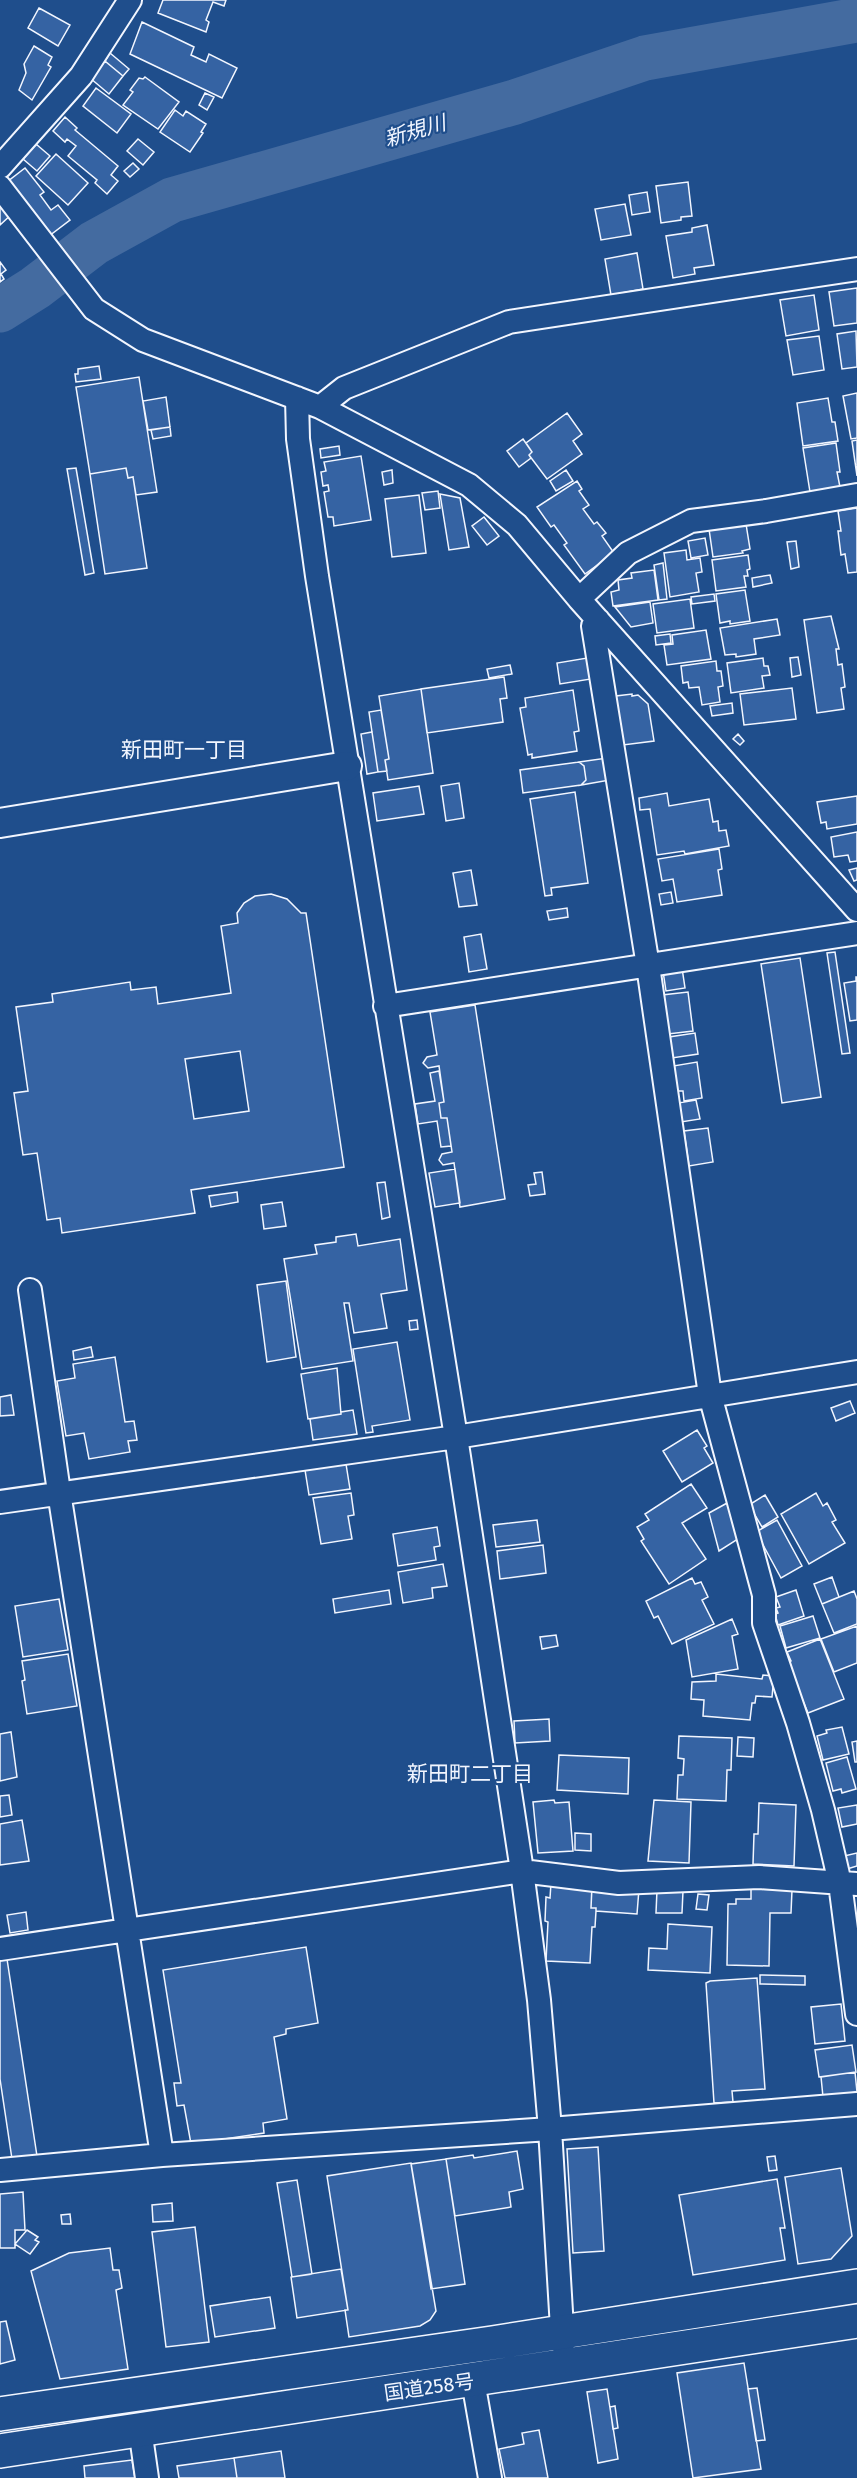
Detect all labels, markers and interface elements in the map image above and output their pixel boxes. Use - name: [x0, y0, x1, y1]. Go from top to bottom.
- water label: 新規川: [381, 109, 451, 152]
- district label: 新田町一丁目: [121, 737, 247, 763]
- district label: 新田町二丁目: [407, 1761, 533, 1787]
- street label: 国道258号: [382, 2369, 476, 2405]

